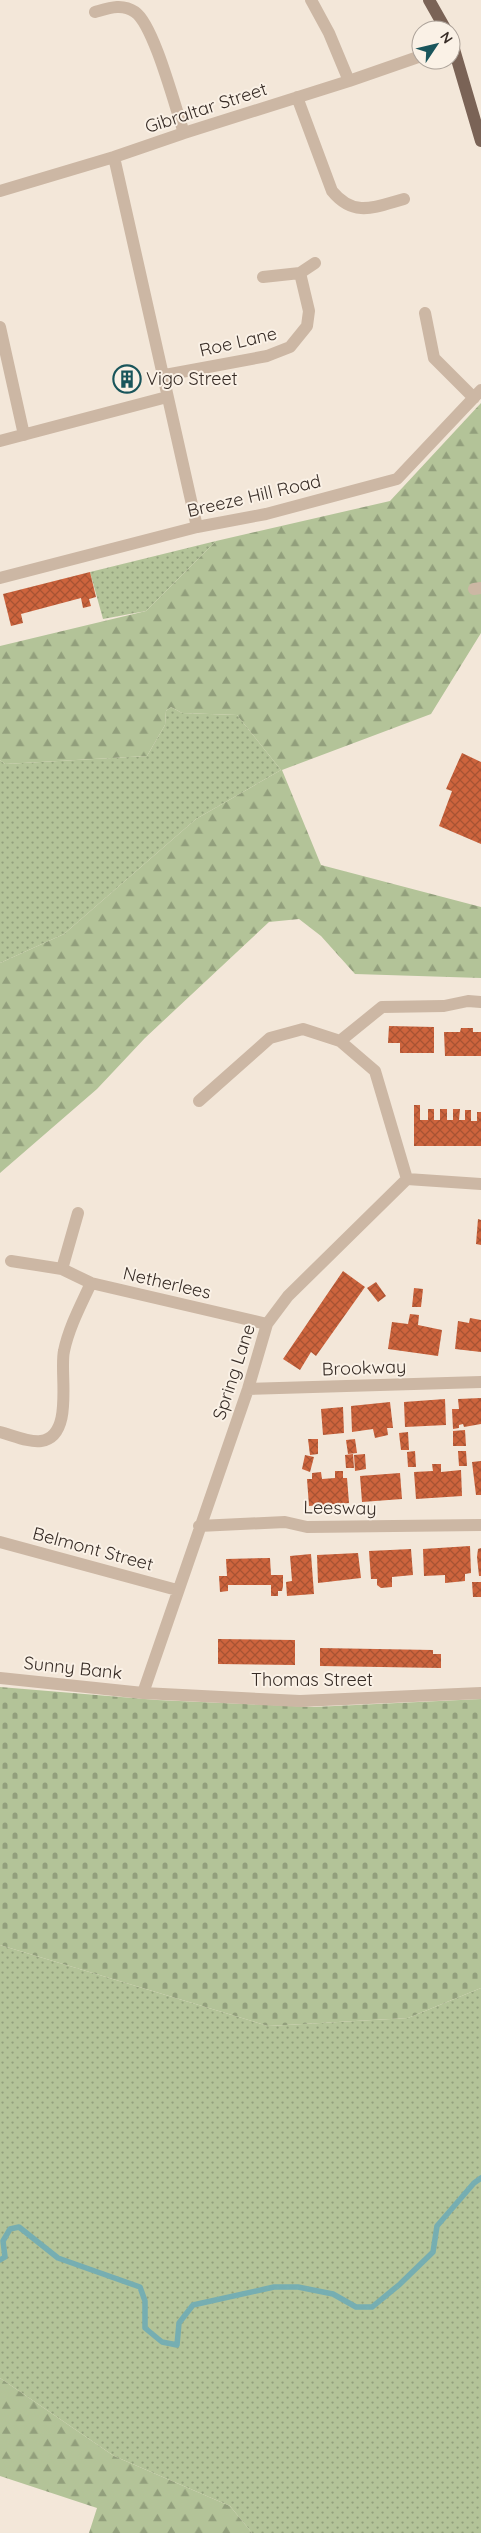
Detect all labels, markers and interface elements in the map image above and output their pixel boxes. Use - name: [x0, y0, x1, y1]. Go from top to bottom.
- north arrow: [411, 20, 461, 70]
- text: N: [436, 28, 457, 47]
- street label: Gibraltar Street: [142, 77, 270, 138]
- street label: Roe Lane: [197, 321, 279, 362]
- building icon: Vigo Street: [112, 364, 142, 394]
- place label: Vigo Street: [146, 367, 238, 390]
- street label: Breeze Hill Road: [185, 469, 323, 522]
- street label: Netherlees: [121, 1261, 213, 1304]
- street label: Spring Lane: [207, 1321, 260, 1423]
- street label: Brookway: [321, 1355, 407, 1380]
- street label: Leesway: [303, 1495, 377, 1520]
- street label: Belmont Street: [30, 1521, 156, 1576]
- street label: Sunny Bank: [23, 1651, 123, 1684]
- street label: Thomas Street: [251, 1668, 373, 1691]

